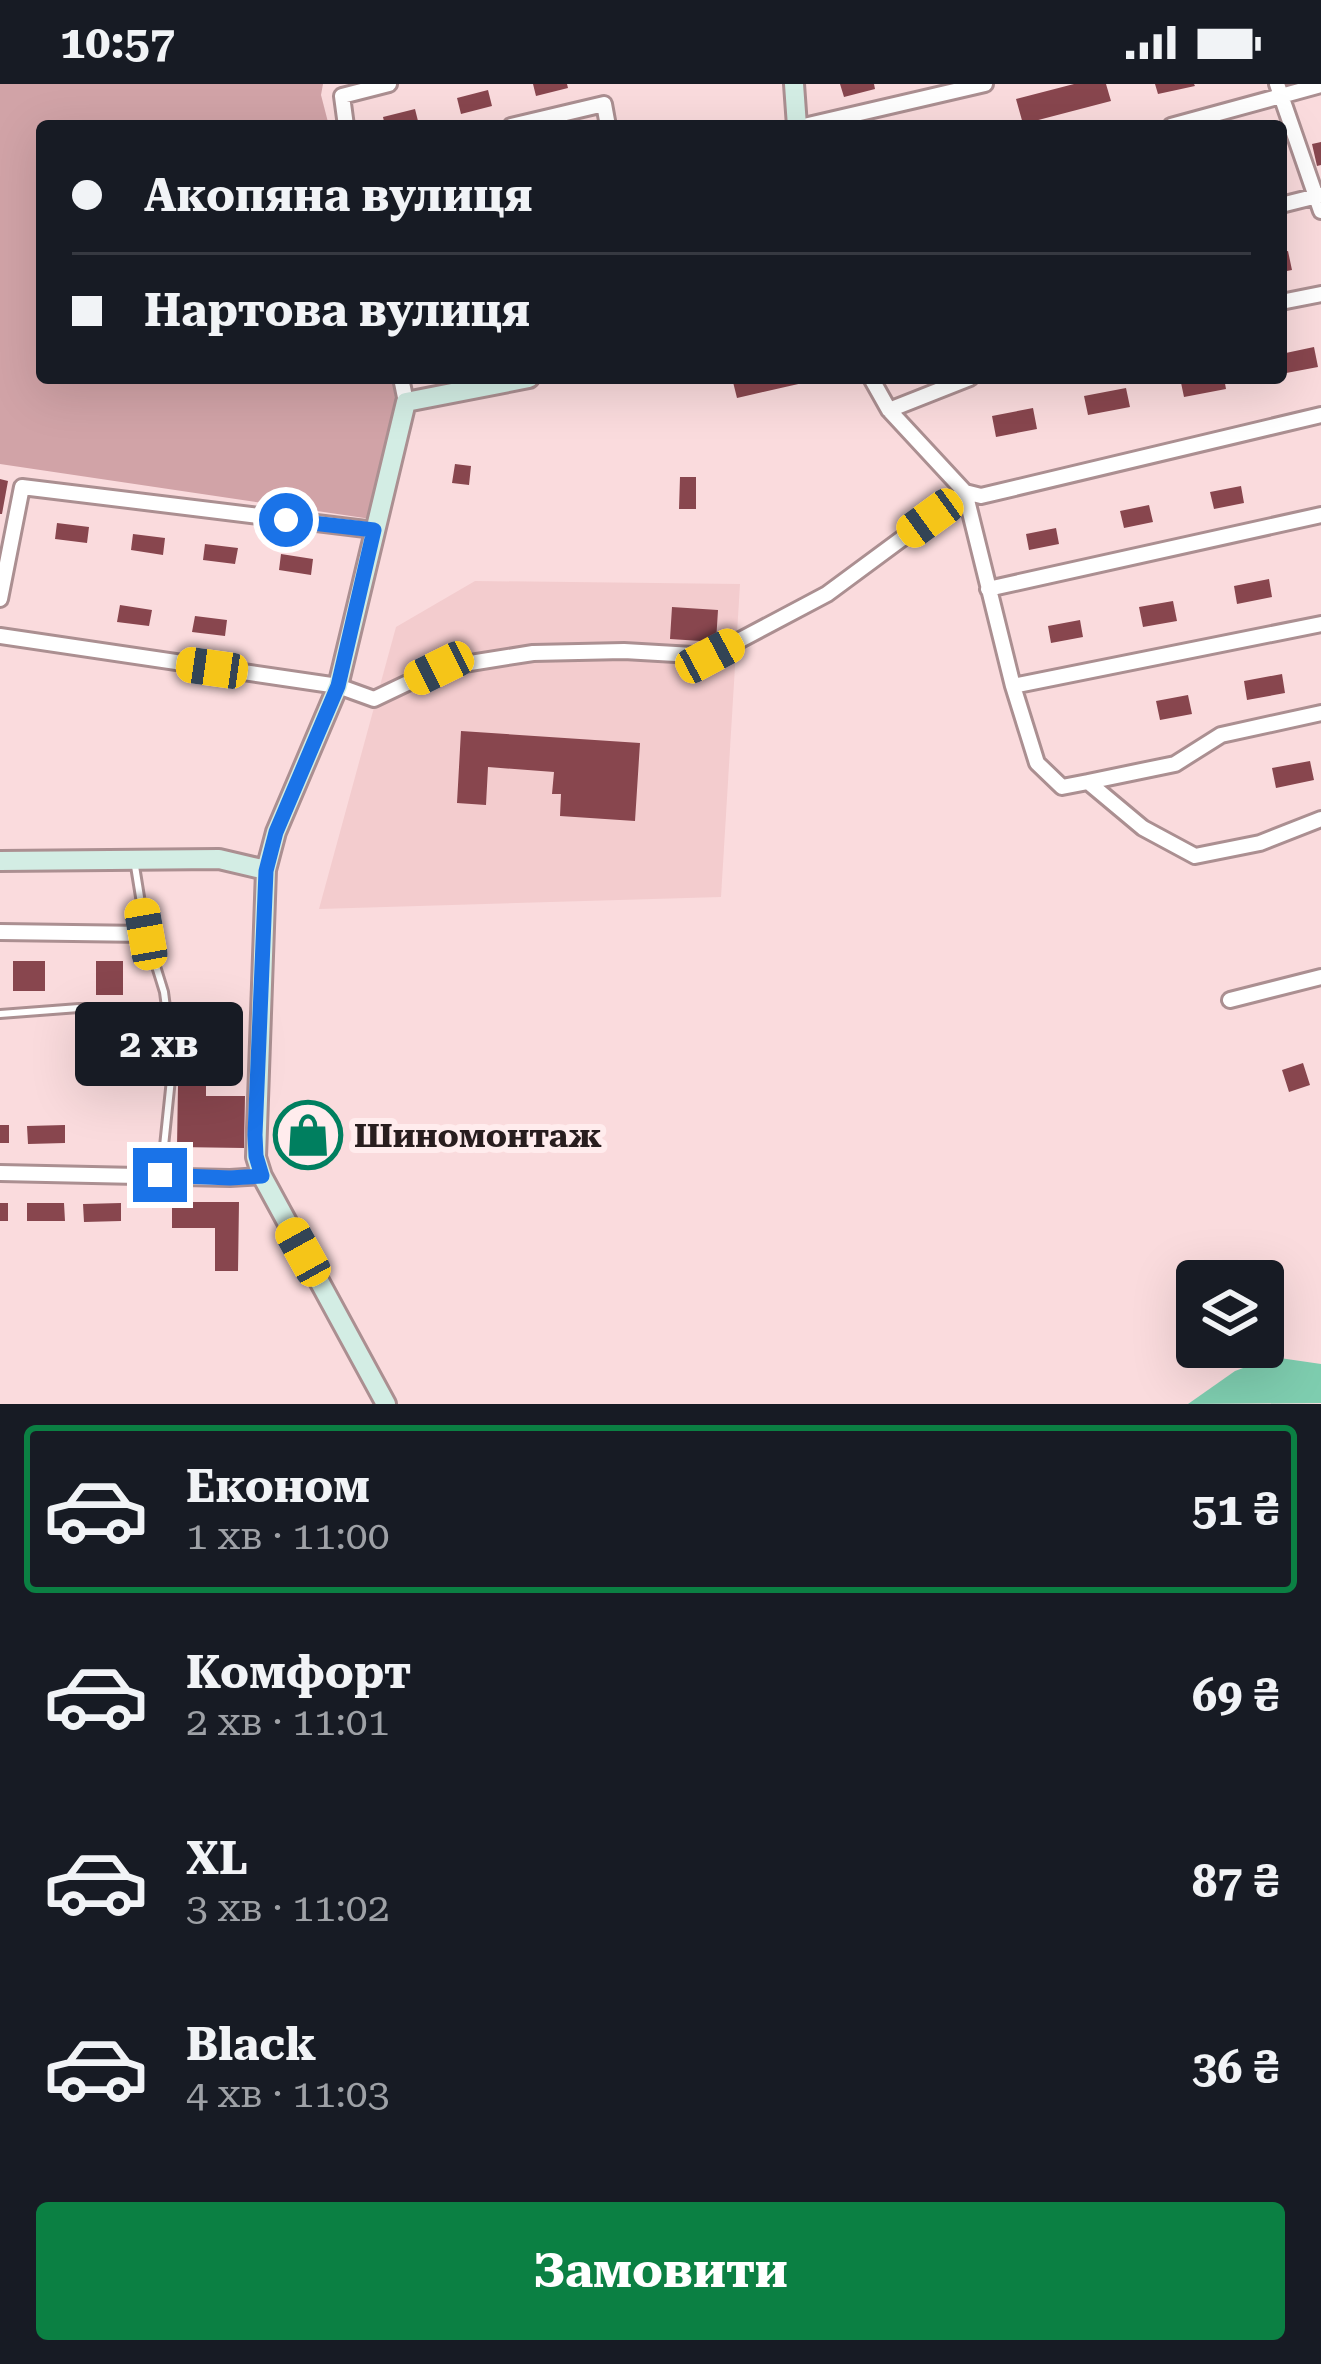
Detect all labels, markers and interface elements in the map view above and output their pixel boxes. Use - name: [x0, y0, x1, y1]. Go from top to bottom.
- text: 10:57: [60, 16, 175, 69]
- text: Акопяна вулиця: [144, 169, 532, 222]
- text: Нартова вулиця: [144, 284, 530, 337]
- car: [890, 482, 970, 554]
- route start: [259, 493, 313, 547]
- car: [670, 623, 750, 689]
- car: [399, 636, 479, 700]
- car: [174, 645, 250, 691]
- car: [122, 895, 170, 973]
- callout: 2 хв: [76, 1001, 244, 1085]
- text: 2 хв: [119, 1021, 199, 1067]
- shop icon: Шиномонтаж: [273, 1100, 343, 1170]
- place label: Шиномонтаж: [354, 1116, 602, 1155]
- route end: [133, 1148, 187, 1202]
- car: [270, 1212, 336, 1292]
- map controls: [1176, 1260, 1284, 1368]
- button: layers: [1176, 1260, 1284, 1368]
- icon: car: [42, 1455, 150, 1563]
- text: Економ: [186, 1460, 370, 1513]
- text: 51 ₴: [1192, 1483, 1279, 1536]
- text: 1 хв · 11:00: [186, 1513, 390, 1559]
- icon: car: [42, 1641, 150, 1749]
- text: Комфорт: [186, 1646, 411, 1699]
- text: 69 ₴: [1192, 1669, 1279, 1722]
- text: 2 хв · 11:01: [186, 1699, 390, 1745]
- icon: car: [42, 1827, 150, 1935]
- text: XL: [186, 1832, 248, 1885]
- text: 87 ₴: [1192, 1855, 1279, 1908]
- text: 3 хв · 11:02: [186, 1885, 390, 1931]
- icon: car: [42, 2013, 150, 2121]
- text: Black: [186, 2018, 316, 2071]
- text: 36 ₴: [1192, 2041, 1279, 2094]
- text: 4 хв · 11:03: [186, 2071, 390, 2117]
- button: Замовити: [36, 2202, 1285, 2340]

